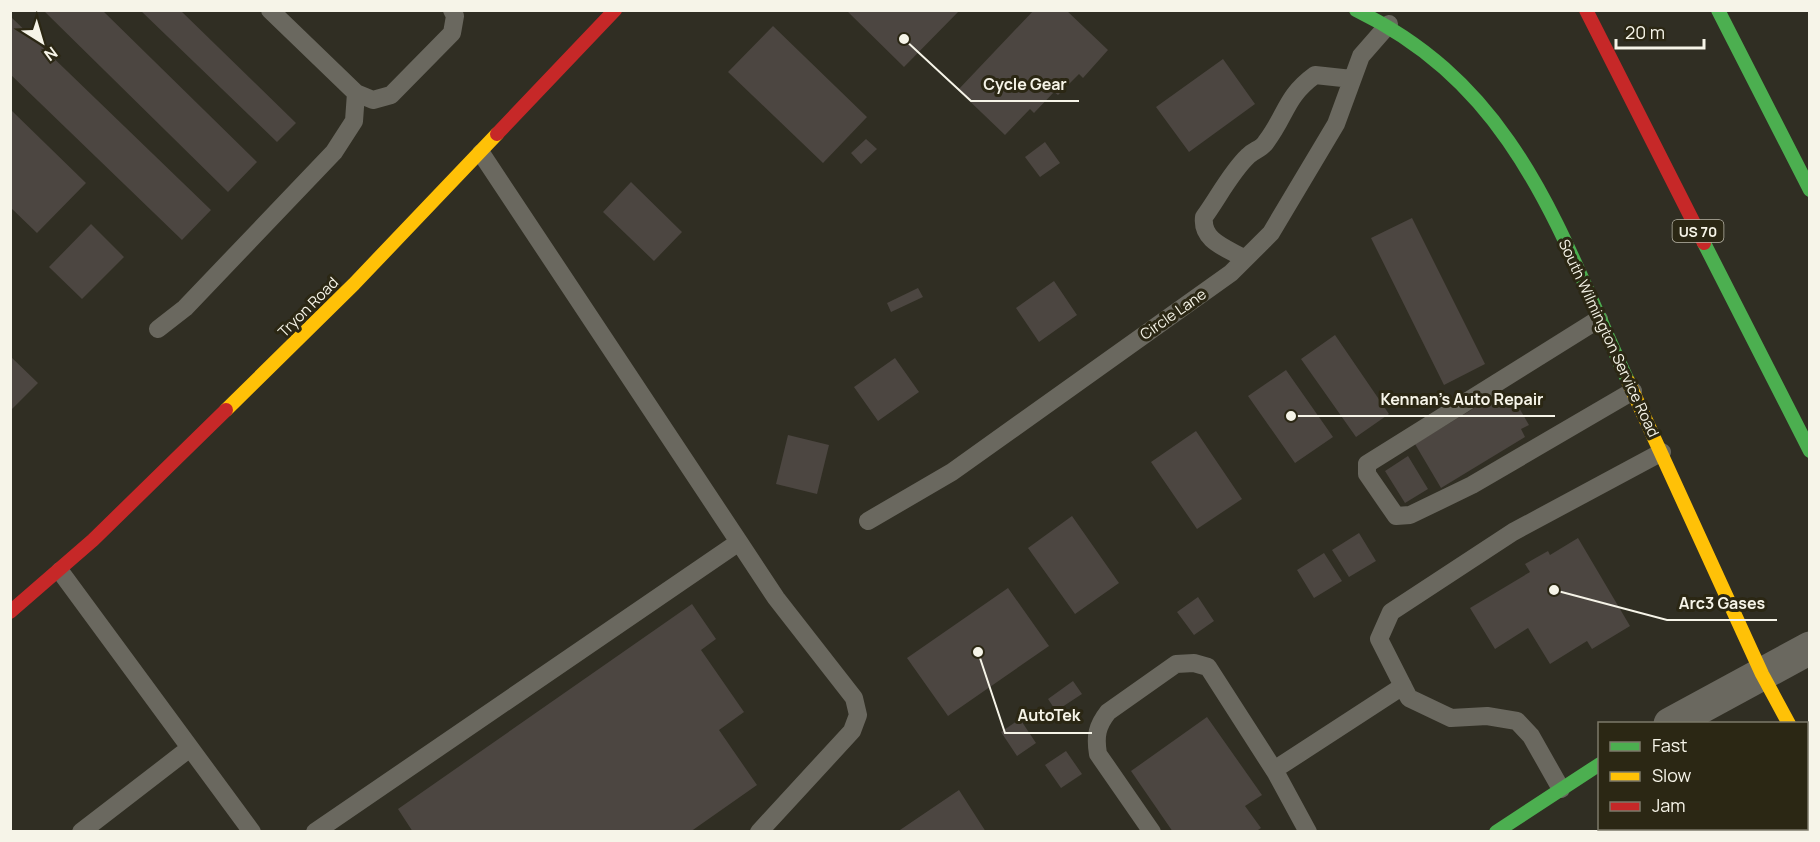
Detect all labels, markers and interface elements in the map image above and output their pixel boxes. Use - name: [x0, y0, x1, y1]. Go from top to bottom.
- north arrow: [12, 12, 72, 72]
- scale bar: [1616, 12, 1704, 50]
- text: 20 m: [1625, 20, 1665, 44]
- text: N: [40, 42, 62, 66]
- callout: Cycle Gear: [971, 67, 1079, 101]
- text: Cycle Gear: [983, 73, 1067, 95]
- road number: US 70: [1672, 220, 1724, 242]
- street label: South Wilmington Service Road: [1554, 236, 1664, 440]
- street label: Tryon Road: [273, 272, 343, 342]
- street label: Circle Lane: [1136, 283, 1211, 345]
- callout: Kennan's Auto Repair: [1369, 382, 1555, 416]
- text: Kennan's Auto Repair: [1380, 388, 1544, 410]
- callout: Arc3 Gases: [1667, 586, 1777, 620]
- text: Arc3 Gases: [1679, 592, 1766, 614]
- callout: AutoTek: [1005, 699, 1092, 733]
- text: AutoTek: [1018, 704, 1081, 726]
- legend: [1598, 722, 1808, 830]
- text: Fast: [1652, 733, 1687, 757]
- text: Slow: [1652, 763, 1692, 787]
- text: Jam: [1652, 793, 1686, 817]

